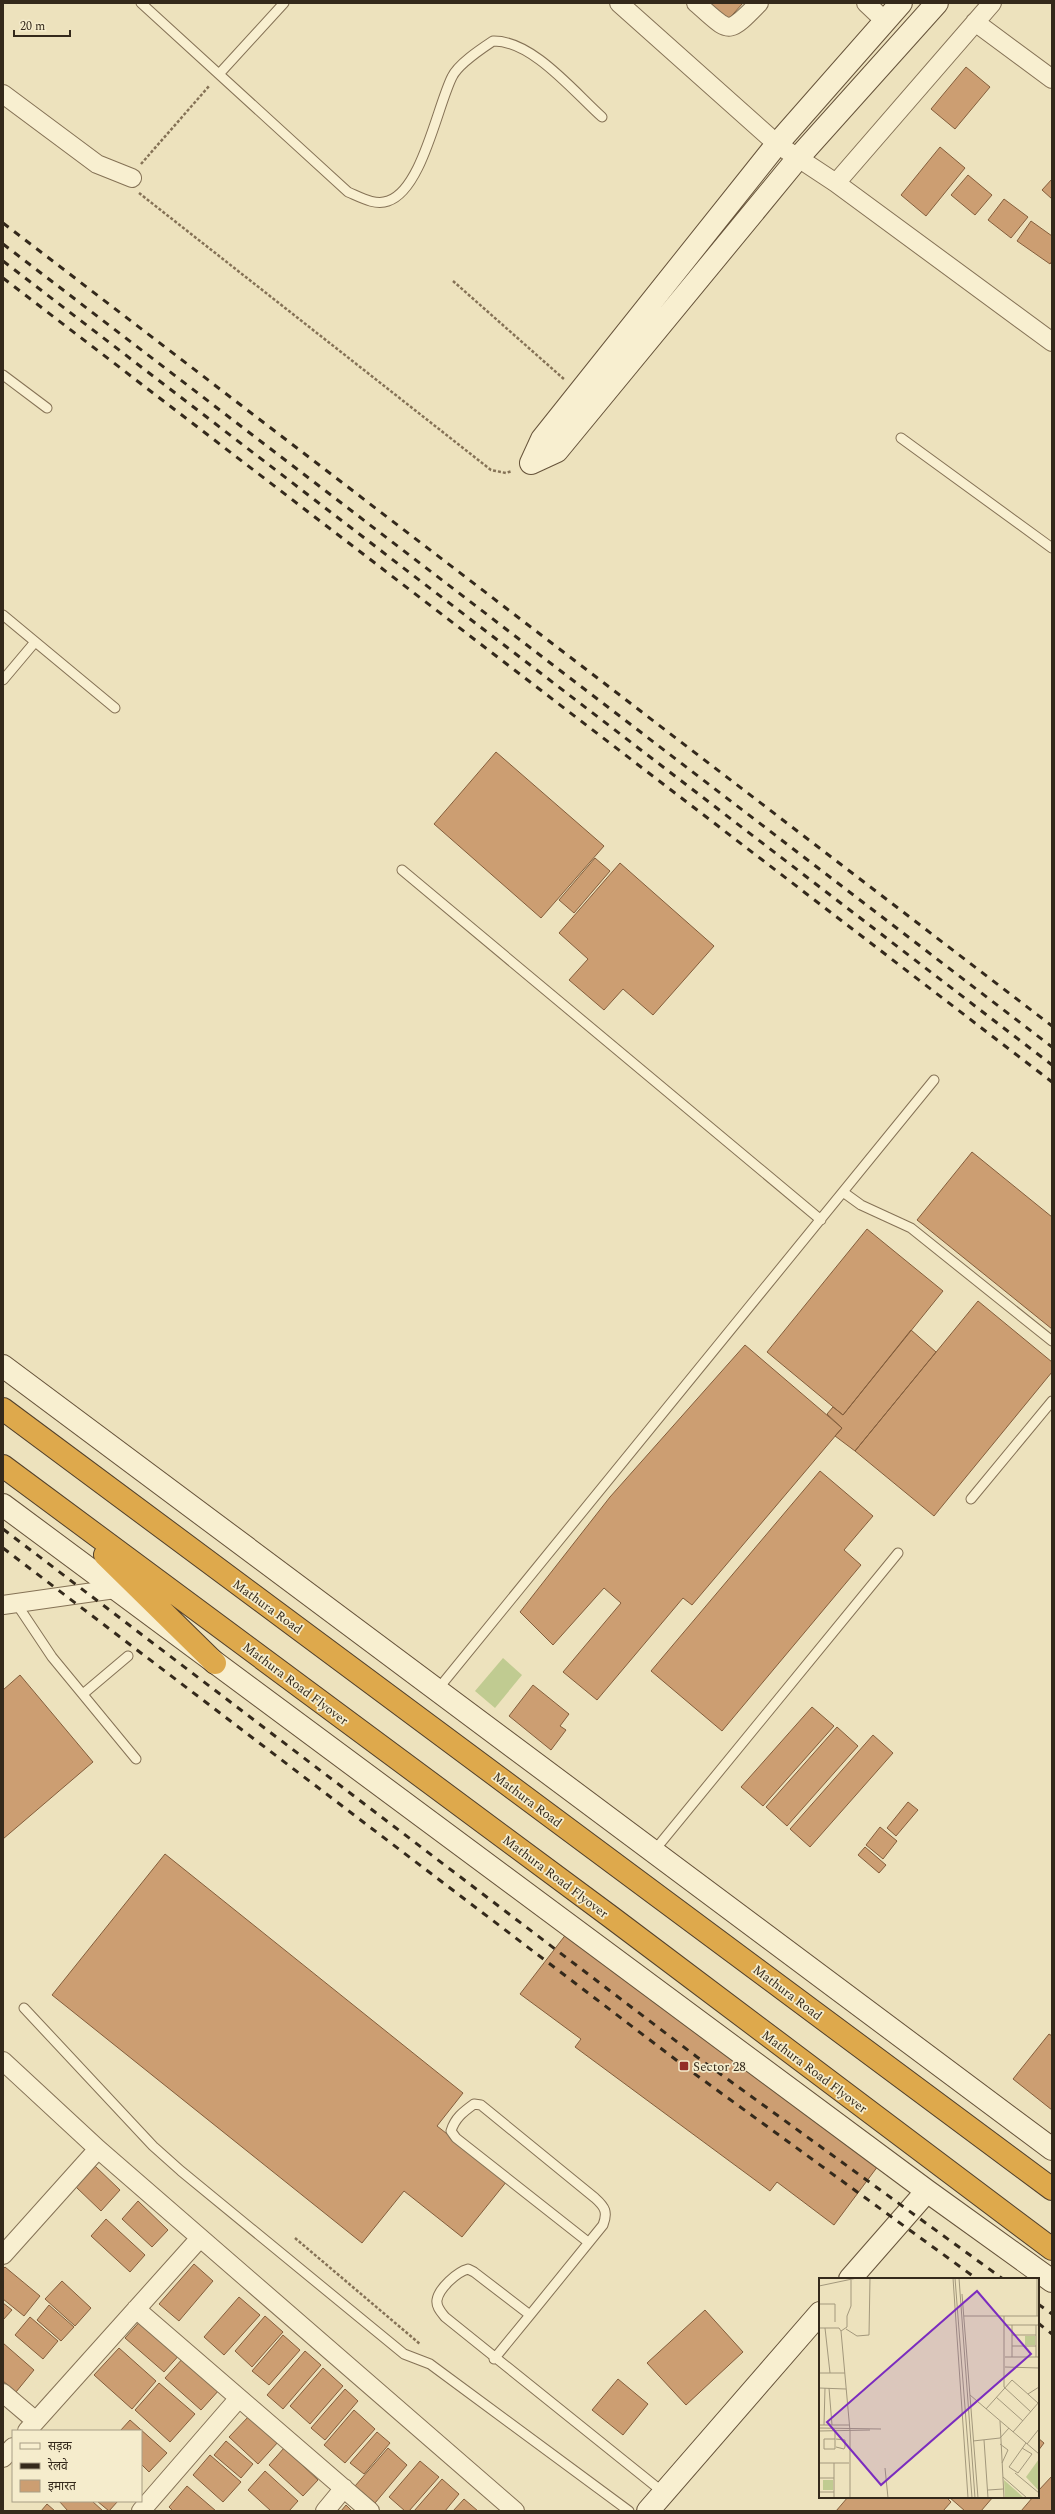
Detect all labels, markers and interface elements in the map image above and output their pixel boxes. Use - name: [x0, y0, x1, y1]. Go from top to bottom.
- scale bar: [14, 12, 70, 38]
- text: 20 m: [20, 17, 45, 36]
- street label: Mathura Road: [228, 1574, 307, 1639]
- street label: Mathura Road Flyover: [238, 1637, 353, 1730]
- street label: Mathura Road: [488, 1767, 566, 1833]
- street label: Mathura Road Flyover: [498, 1830, 613, 1923]
- street label: Mathura Road: [748, 1960, 826, 2026]
- street label: Mathura Road Flyover: [757, 2025, 872, 2118]
- place label: Sector 28: [693, 2057, 746, 2077]
- marker: Sector 28: [678, 2060, 690, 2072]
- inset map: [819, 2278, 1039, 2498]
- legend: [12, 2430, 142, 2502]
- text: सड़क: [48, 2437, 73, 2456]
- text: रेलवे: [48, 2457, 68, 2476]
- text: इमारत: [48, 2477, 77, 2496]

